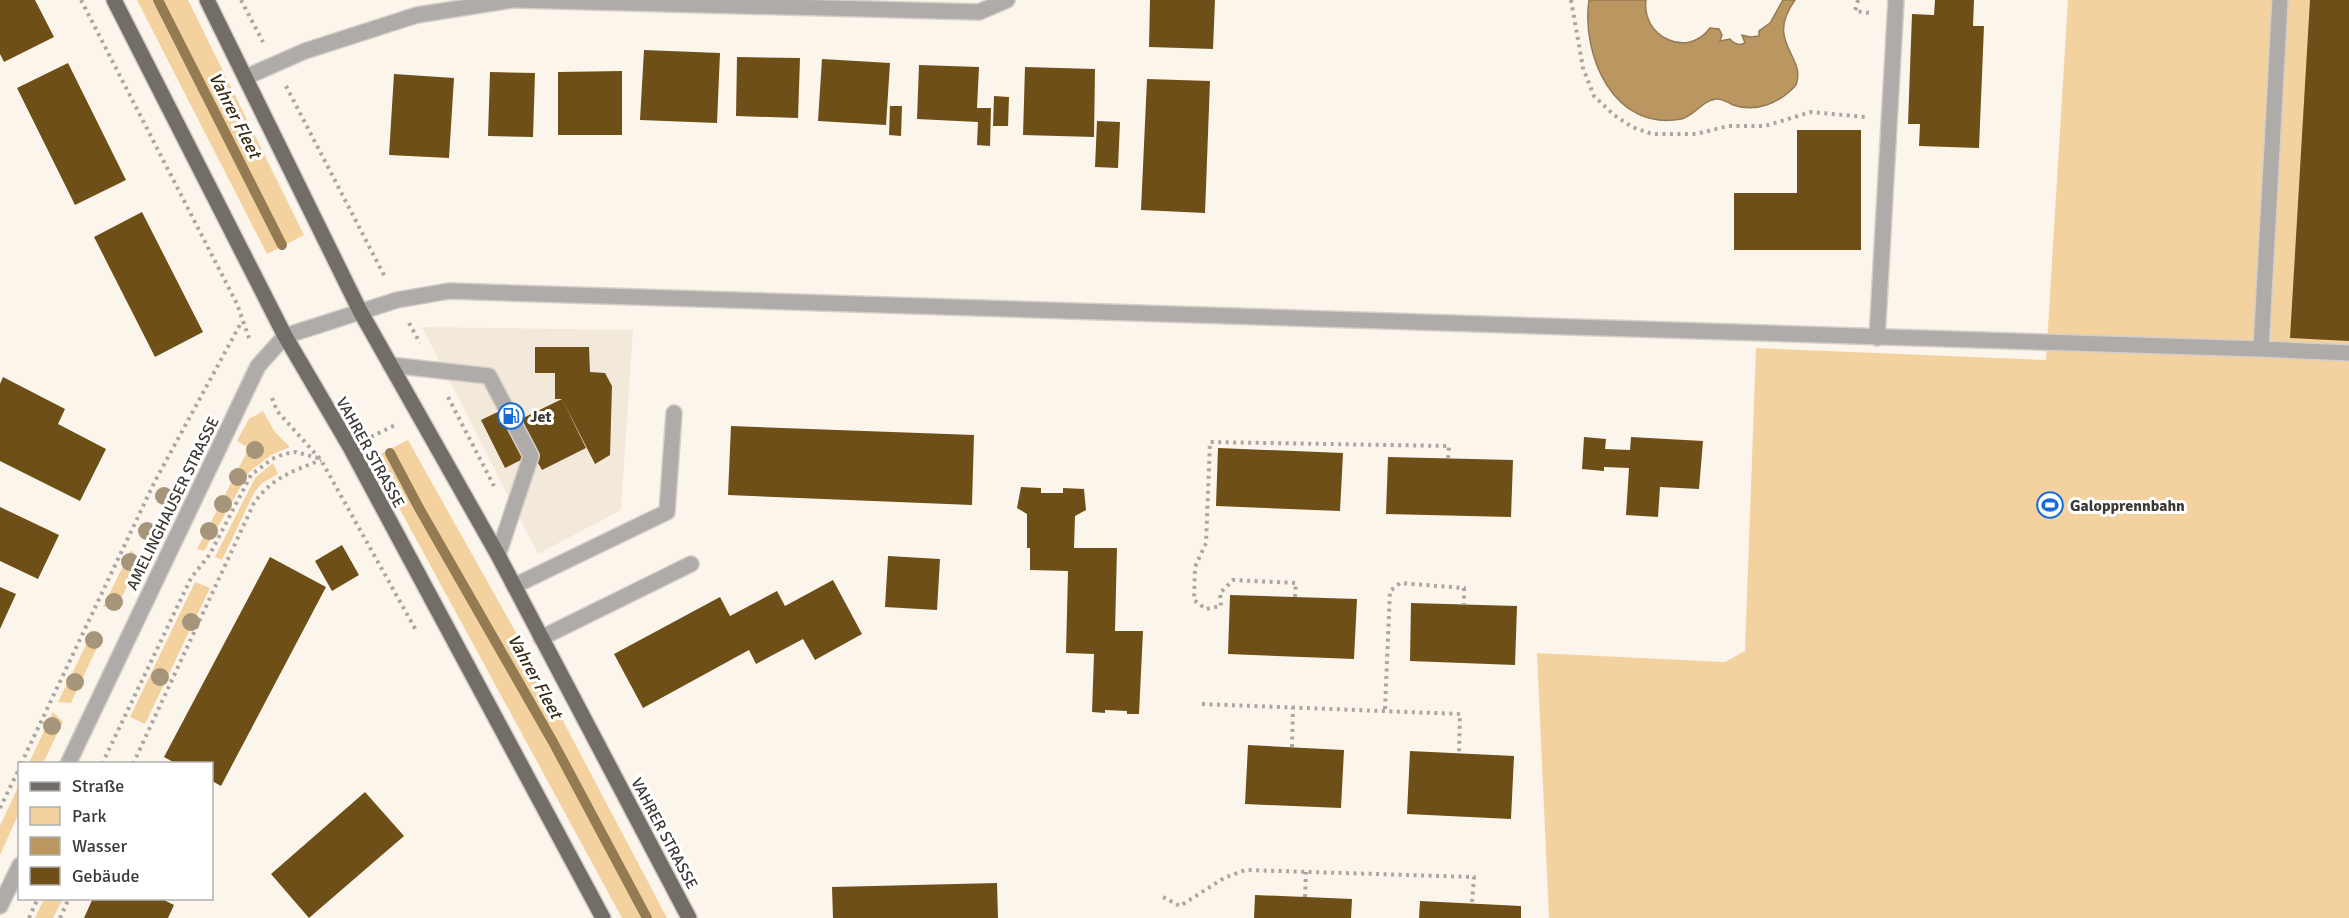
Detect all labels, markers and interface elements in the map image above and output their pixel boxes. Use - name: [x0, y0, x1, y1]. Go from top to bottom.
- water label: Vahrer Fleet: [204, 68, 267, 164]
- street label: VAHRER STRASSE: [331, 394, 409, 511]
- fuel station icon: Jet: [496, 401, 526, 431]
- place label: Jet: [530, 407, 551, 427]
- street label: AMELINGHAUSER STRASSE: [122, 413, 224, 593]
- sports icon: Galopprennbahn: [2035, 490, 2065, 520]
- place label: Galopprennbahn: [2070, 496, 2185, 516]
- water label: Vahrer Fleet: [503, 630, 569, 724]
- legend: [18, 762, 213, 900]
- street label: VAHRER STRASSE: [626, 774, 702, 893]
- text: Straße: [72, 775, 124, 797]
- text: Park: [72, 805, 107, 827]
- text: Wasser: [72, 835, 128, 857]
- text: Gebäude: [72, 865, 140, 887]

